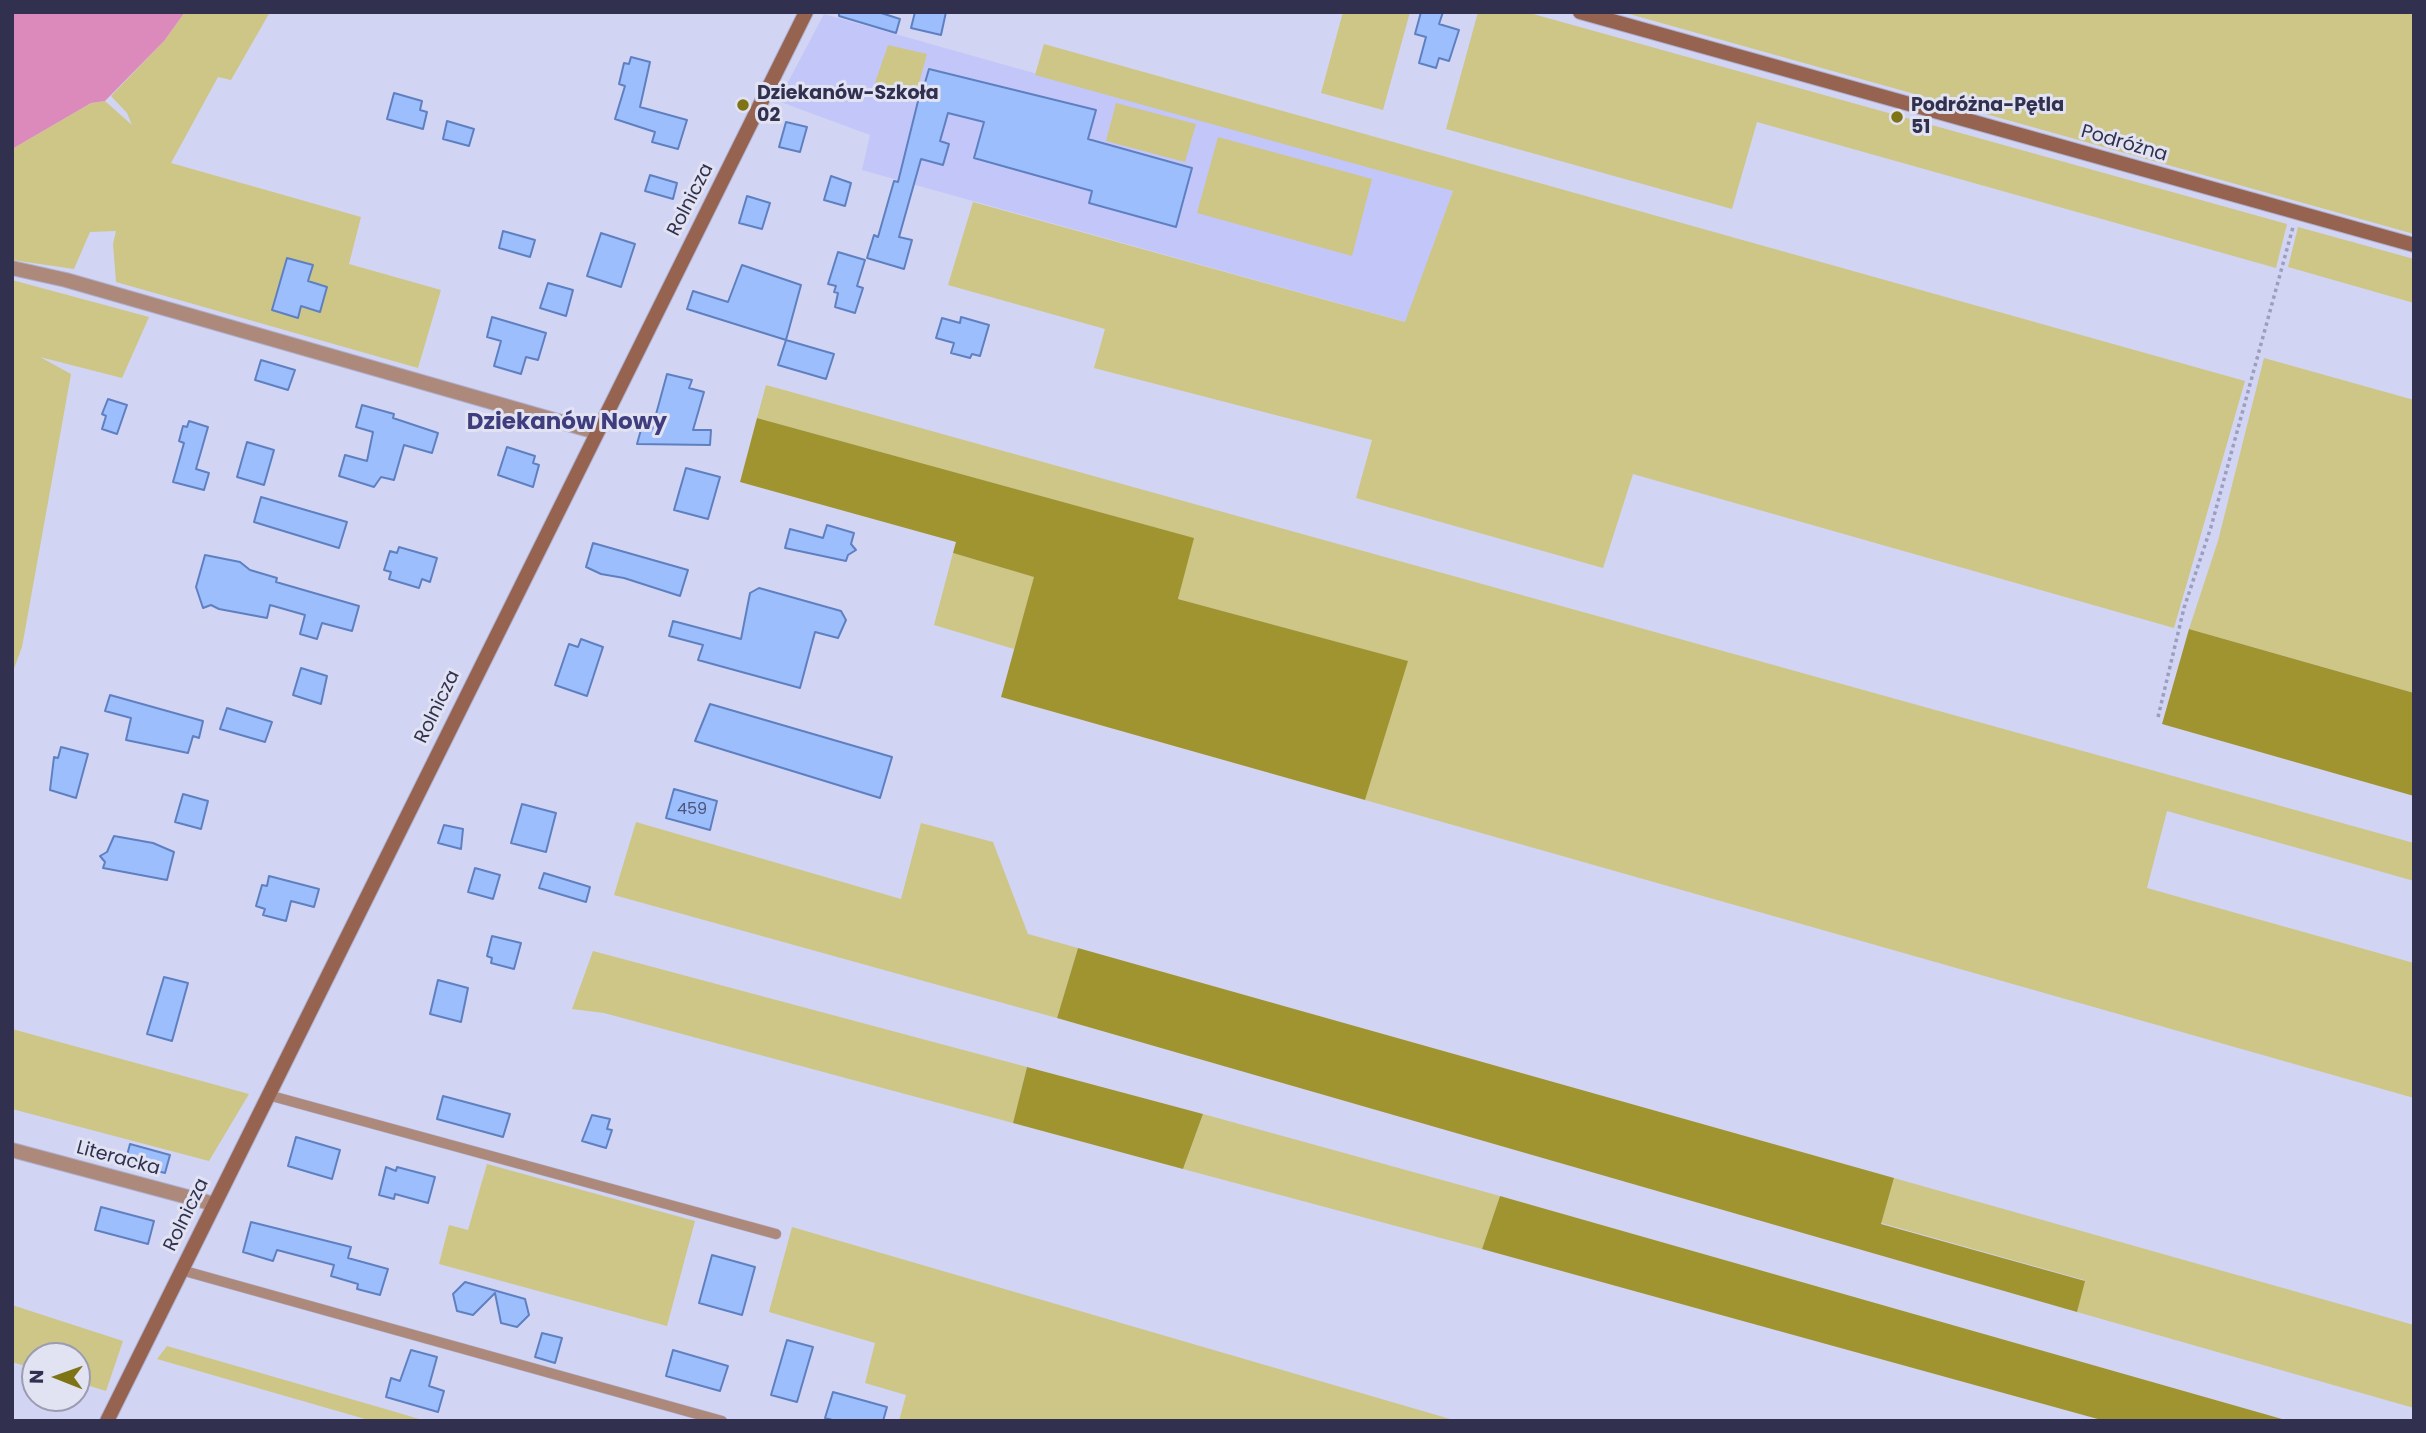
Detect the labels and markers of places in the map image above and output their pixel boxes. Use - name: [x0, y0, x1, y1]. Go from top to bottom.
- place label: Dziekanów-Szkoła 02: [757, 83, 939, 127]
- place label: Podróżna-Pętla 51: [1911, 95, 2064, 139]
- marker: Dziekanów-Szkoła 02: [735, 97, 751, 113]
- marker: Podróżna-Pętla 51: [1889, 109, 1905, 125]

